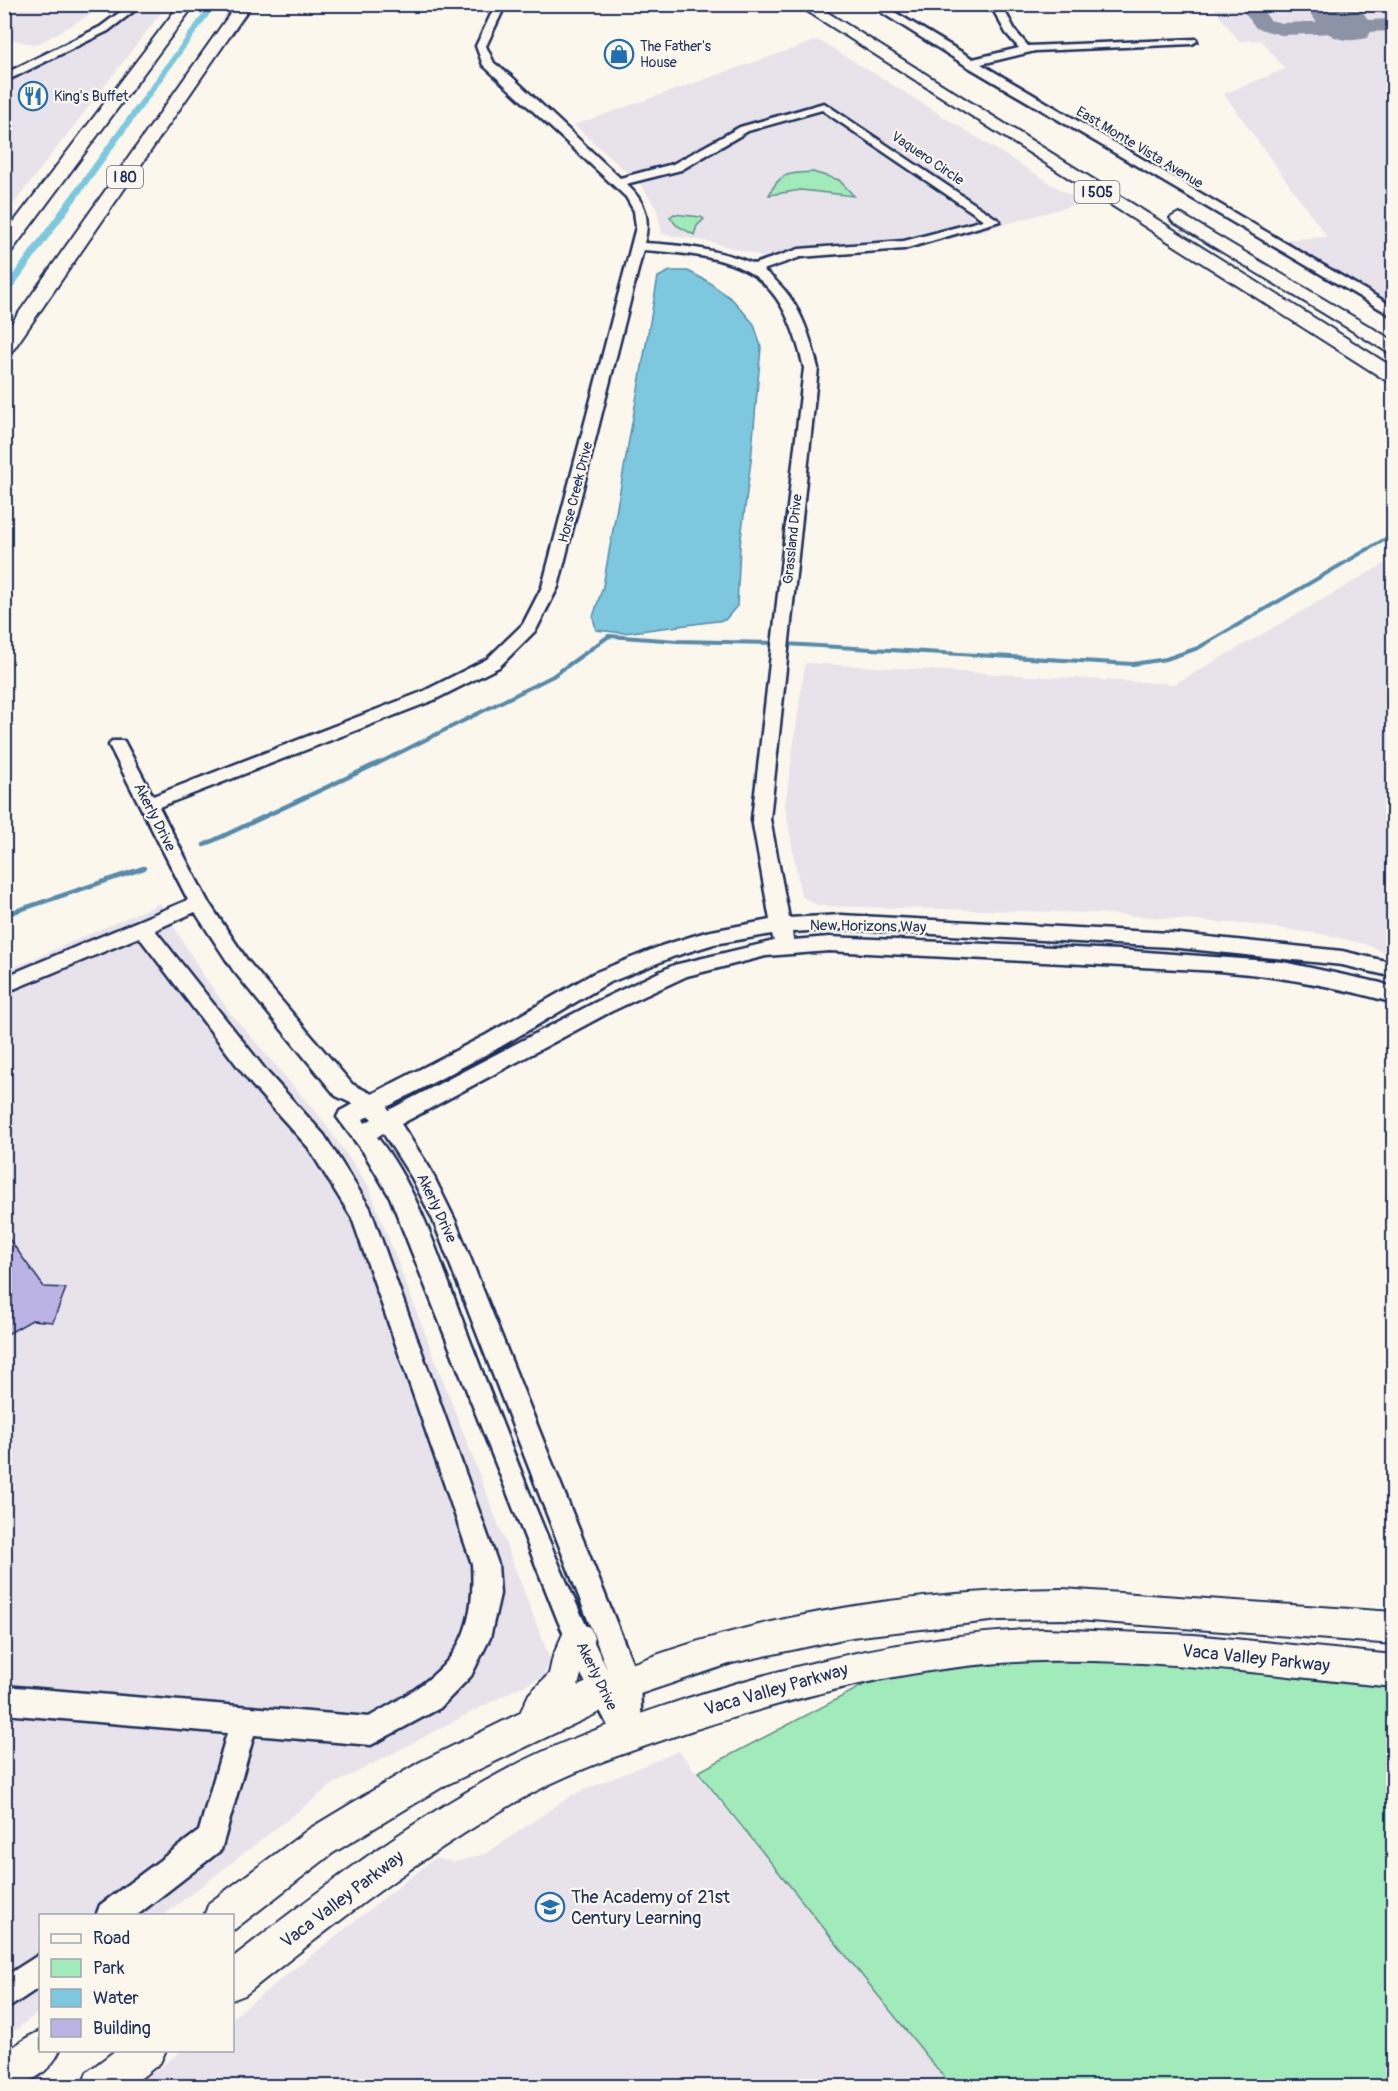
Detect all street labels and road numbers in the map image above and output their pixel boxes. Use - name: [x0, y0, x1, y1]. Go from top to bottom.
- street label: East Monte Vista Avenue: [1073, 103, 1206, 192]
- street label: Vaquero Circle: [888, 128, 967, 189]
- road number: I 80: [107, 166, 143, 188]
- road number: I 505: [1074, 181, 1120, 203]
- street label: Horse Creek Drive: [555, 440, 596, 544]
- street label: Grassland Drive: [779, 493, 806, 585]
- street label: Akerly Drive: [129, 780, 180, 855]
- street label: New Horizons Way: [810, 916, 927, 937]
- street label: Akerly Drive: [412, 1171, 461, 1246]
- street label: Akerly Drive: [572, 1639, 622, 1714]
- street label: Vaca Valley Parkway: [1181, 1639, 1331, 1678]
- street label: Vaca Valley Parkway: [702, 1658, 851, 1721]
- street label: Vaca Valley Parkway: [276, 1845, 409, 1953]

